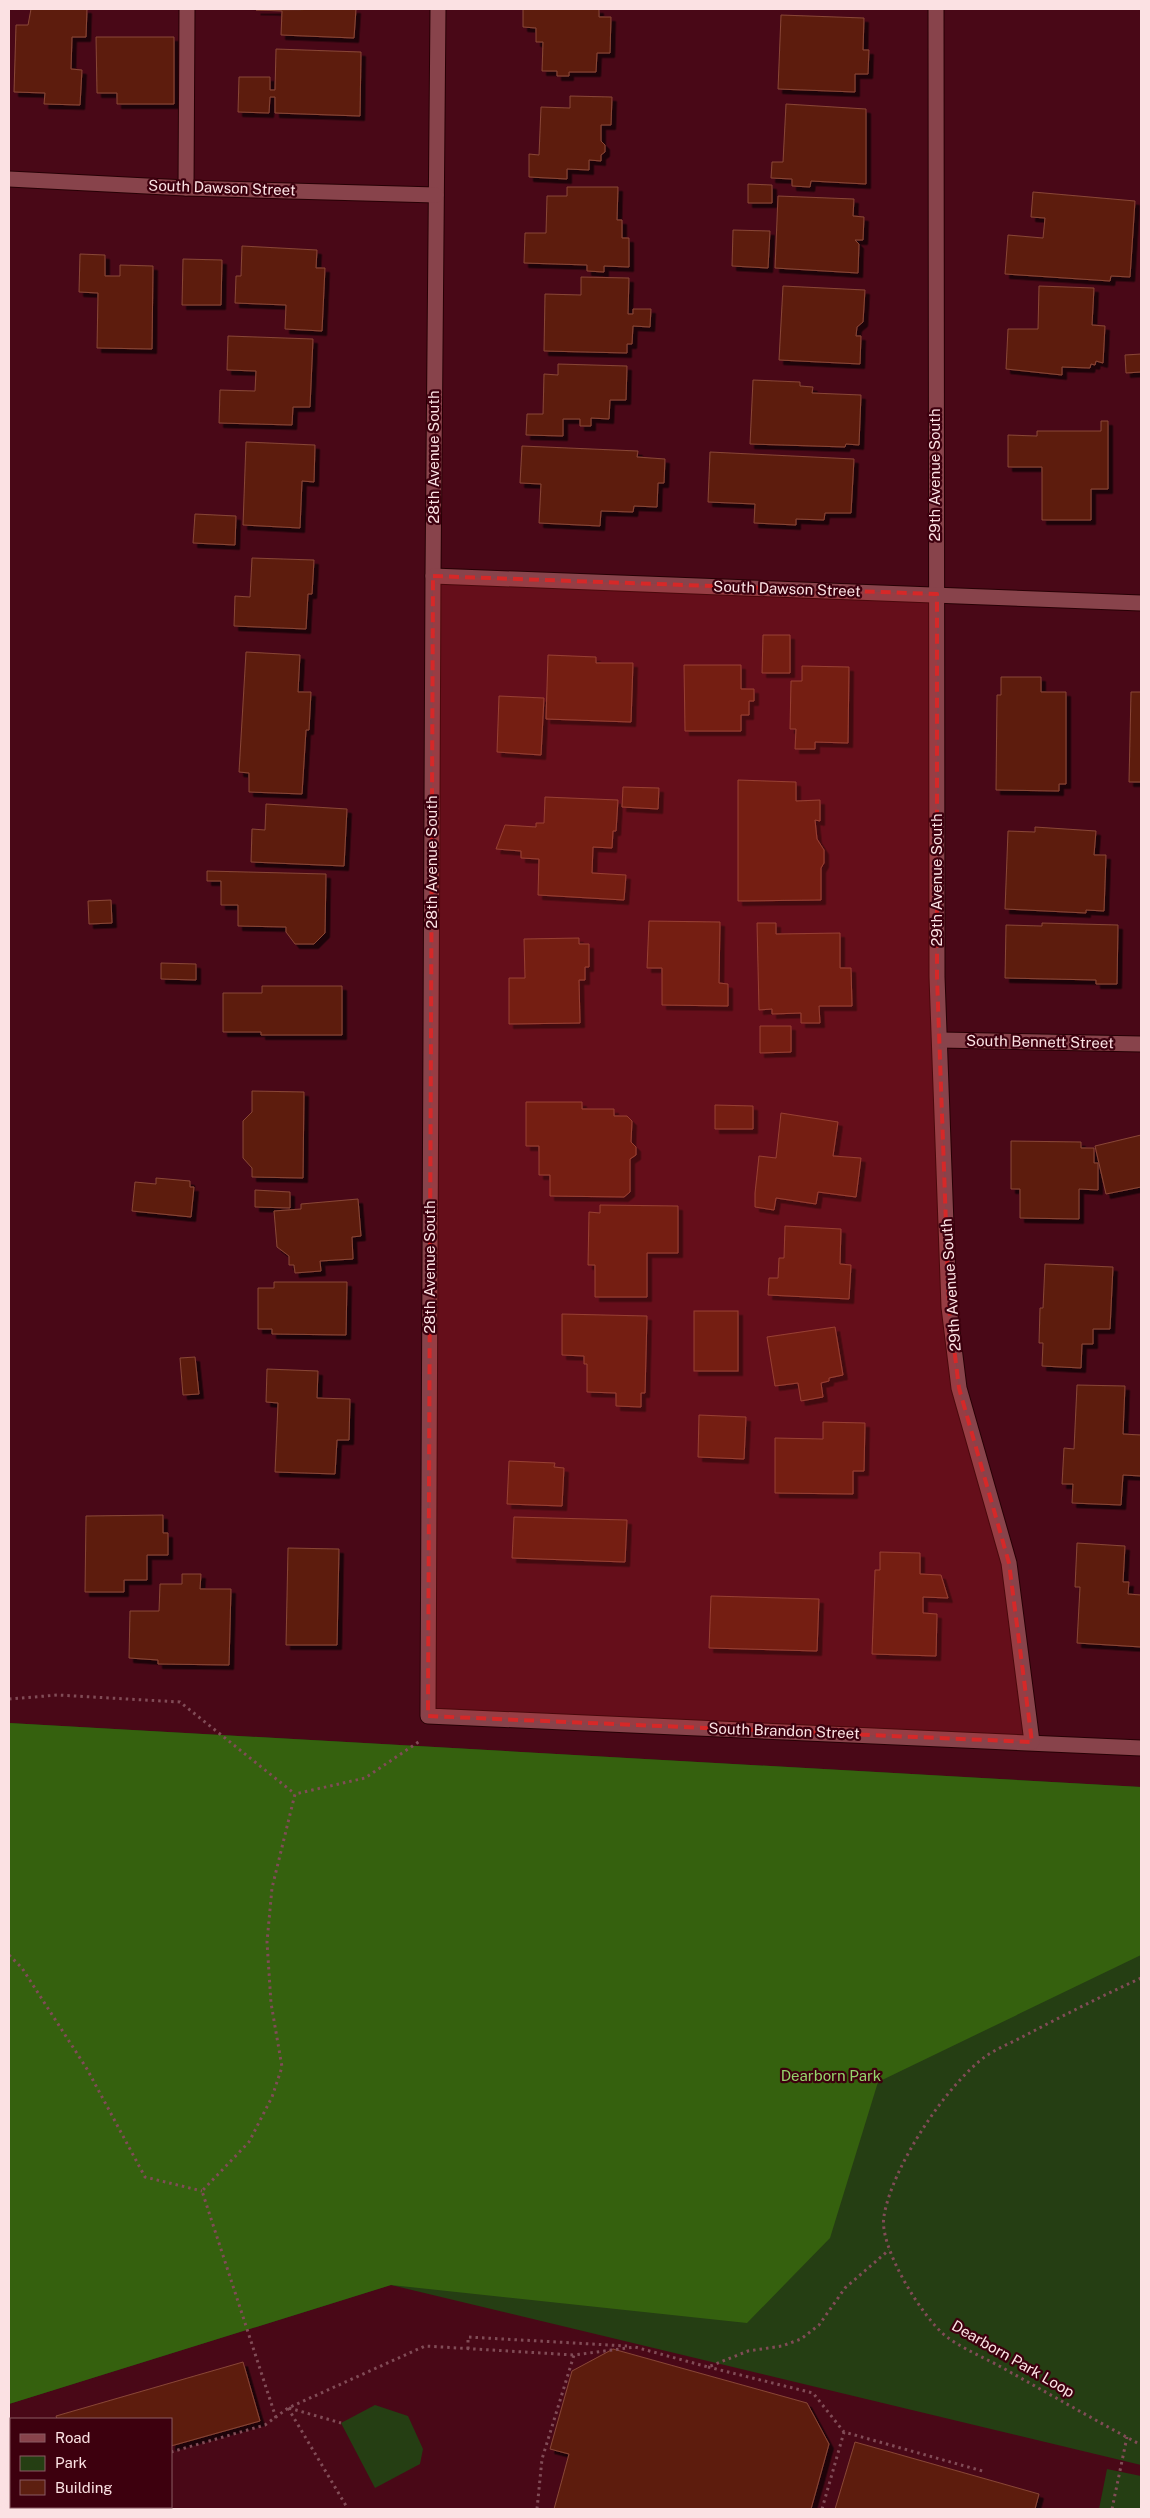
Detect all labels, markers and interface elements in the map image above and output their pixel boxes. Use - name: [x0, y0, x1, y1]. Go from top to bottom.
- street label: South Dawson Street: [148, 176, 296, 199]
- street label: 28th Avenue South: [425, 390, 442, 524]
- street label: 29th Avenue South: [926, 408, 943, 542]
- street label: South Dawson Street: [713, 577, 861, 600]
- street label: 28th Avenue South: [423, 795, 440, 929]
- street label: 29th Avenue South: [928, 813, 945, 947]
- street label: South Bennett Street: [966, 1032, 1114, 1051]
- street label: 28th Avenue South: [421, 1200, 438, 1334]
- street label: 29th Avenue South: [937, 1218, 964, 1352]
- street label: South Brandon Street: [708, 1719, 860, 1742]
- park label: Dearborn Park: [781, 2067, 881, 2084]
- street label: Dearborn Park Loop: [949, 2317, 1078, 2401]
- legend: [10, 2418, 172, 2508]
- text: Road: [55, 2429, 91, 2446]
- text: Park: [55, 2454, 87, 2471]
- text: Building: [55, 2479, 113, 2496]

